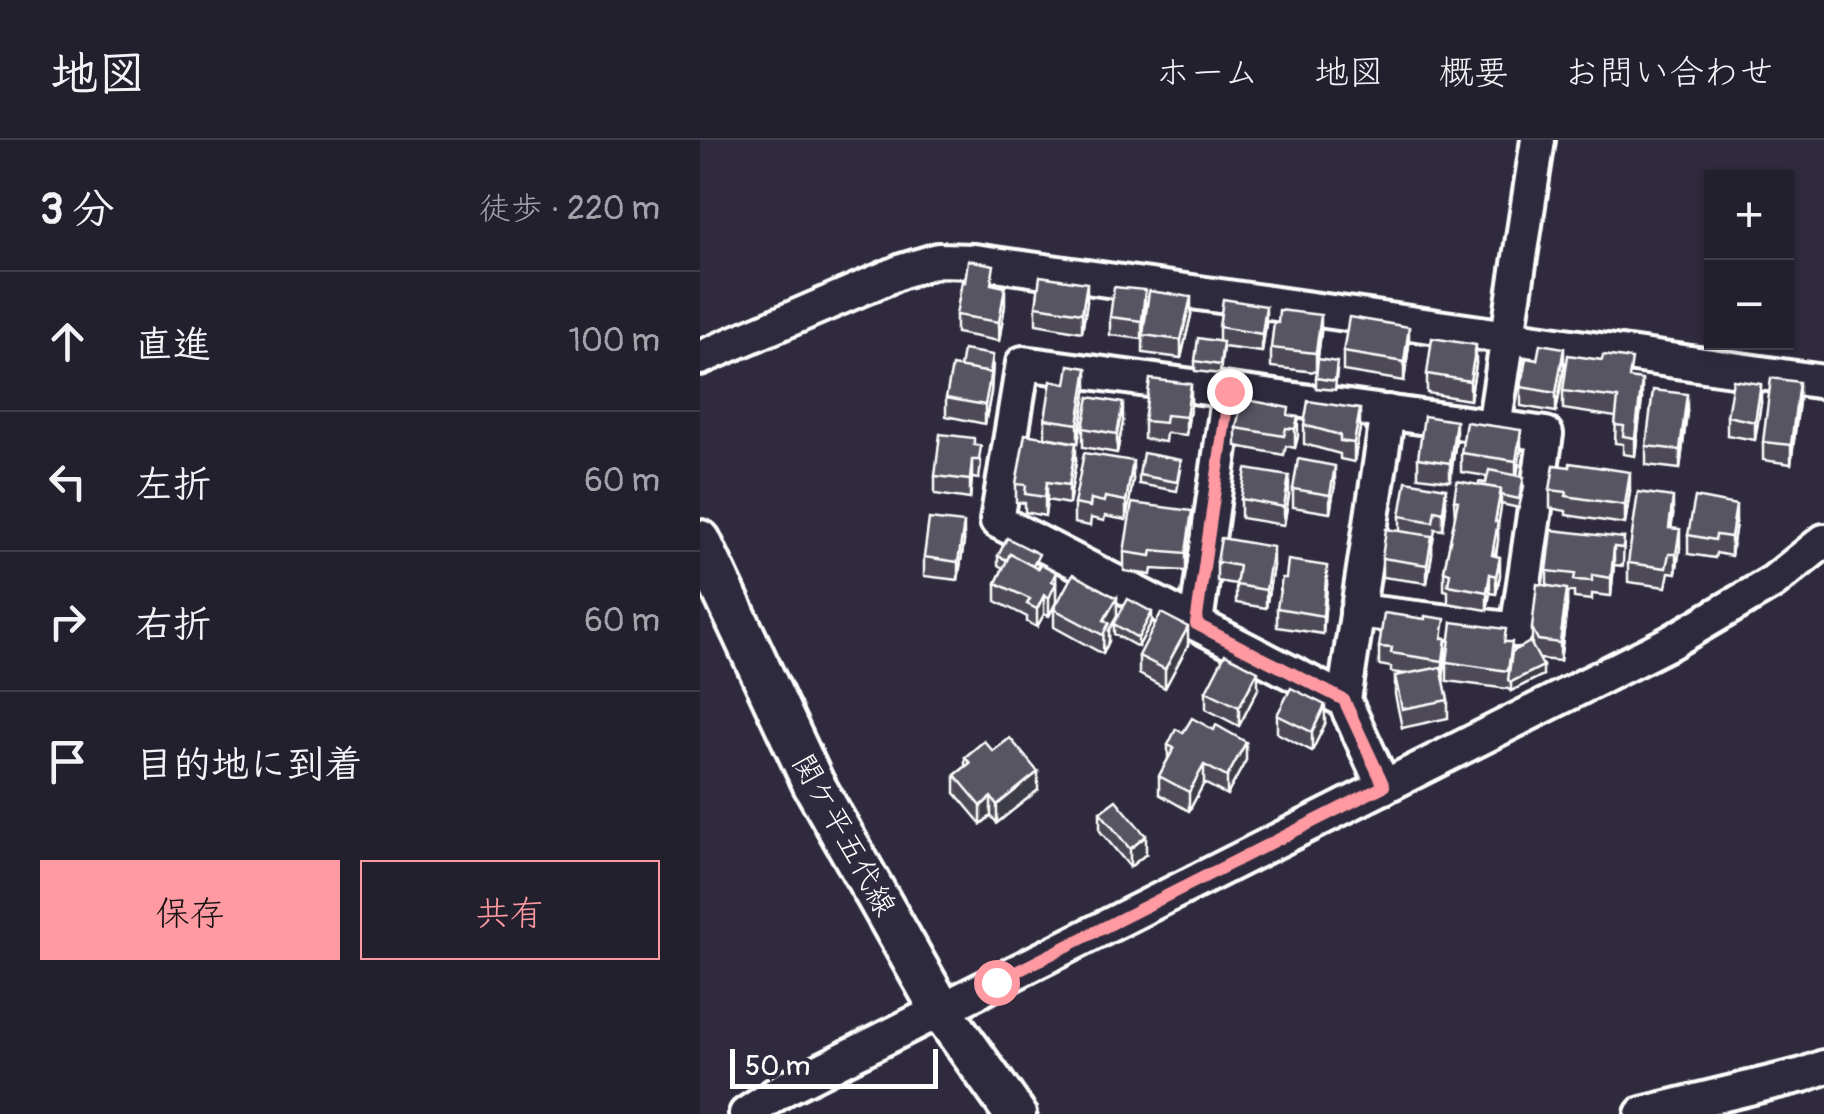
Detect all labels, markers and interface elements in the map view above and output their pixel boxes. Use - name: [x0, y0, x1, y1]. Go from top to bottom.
- text: 地図: [50, 45, 146, 105]
- text: ホーム: [1155, 51, 1259, 95]
- text: 地図: [1314, 51, 1384, 95]
- text: 概要: [1439, 51, 1509, 95]
- text: お問い合わせ: [1564, 51, 1774, 95]
- map controls: [1704, 170, 1794, 350]
- button: +: [1704, 170, 1794, 260]
- text: 3 分: [40, 184, 115, 236]
- text: 徒歩 · 220 m: [479, 189, 660, 229]
- button: −: [1704, 260, 1794, 350]
- icon: ahead: [40, 314, 95, 369]
- text: 直進: [135, 321, 211, 369]
- text: 100 m: [568, 321, 660, 361]
- route end: [1207, 369, 1253, 415]
- icon: left: [40, 454, 95, 509]
- text: 左折: [135, 461, 211, 509]
- text: 60 m: [584, 461, 660, 501]
- icon: right: [40, 594, 95, 649]
- text: 右折: [135, 601, 211, 649]
- text: 60 m: [584, 601, 660, 641]
- icon: arrive: [40, 734, 95, 789]
- text: 目的地に到着: [135, 741, 363, 789]
- street label: 関ケ平五代線: [784, 747, 904, 923]
- button: 保存: [40, 860, 340, 960]
- button: 共有: [360, 860, 660, 960]
- route start: [974, 960, 1020, 1006]
- scale bar: [730, 1044, 938, 1088]
- text: 50 m: [745, 1049, 810, 1084]

